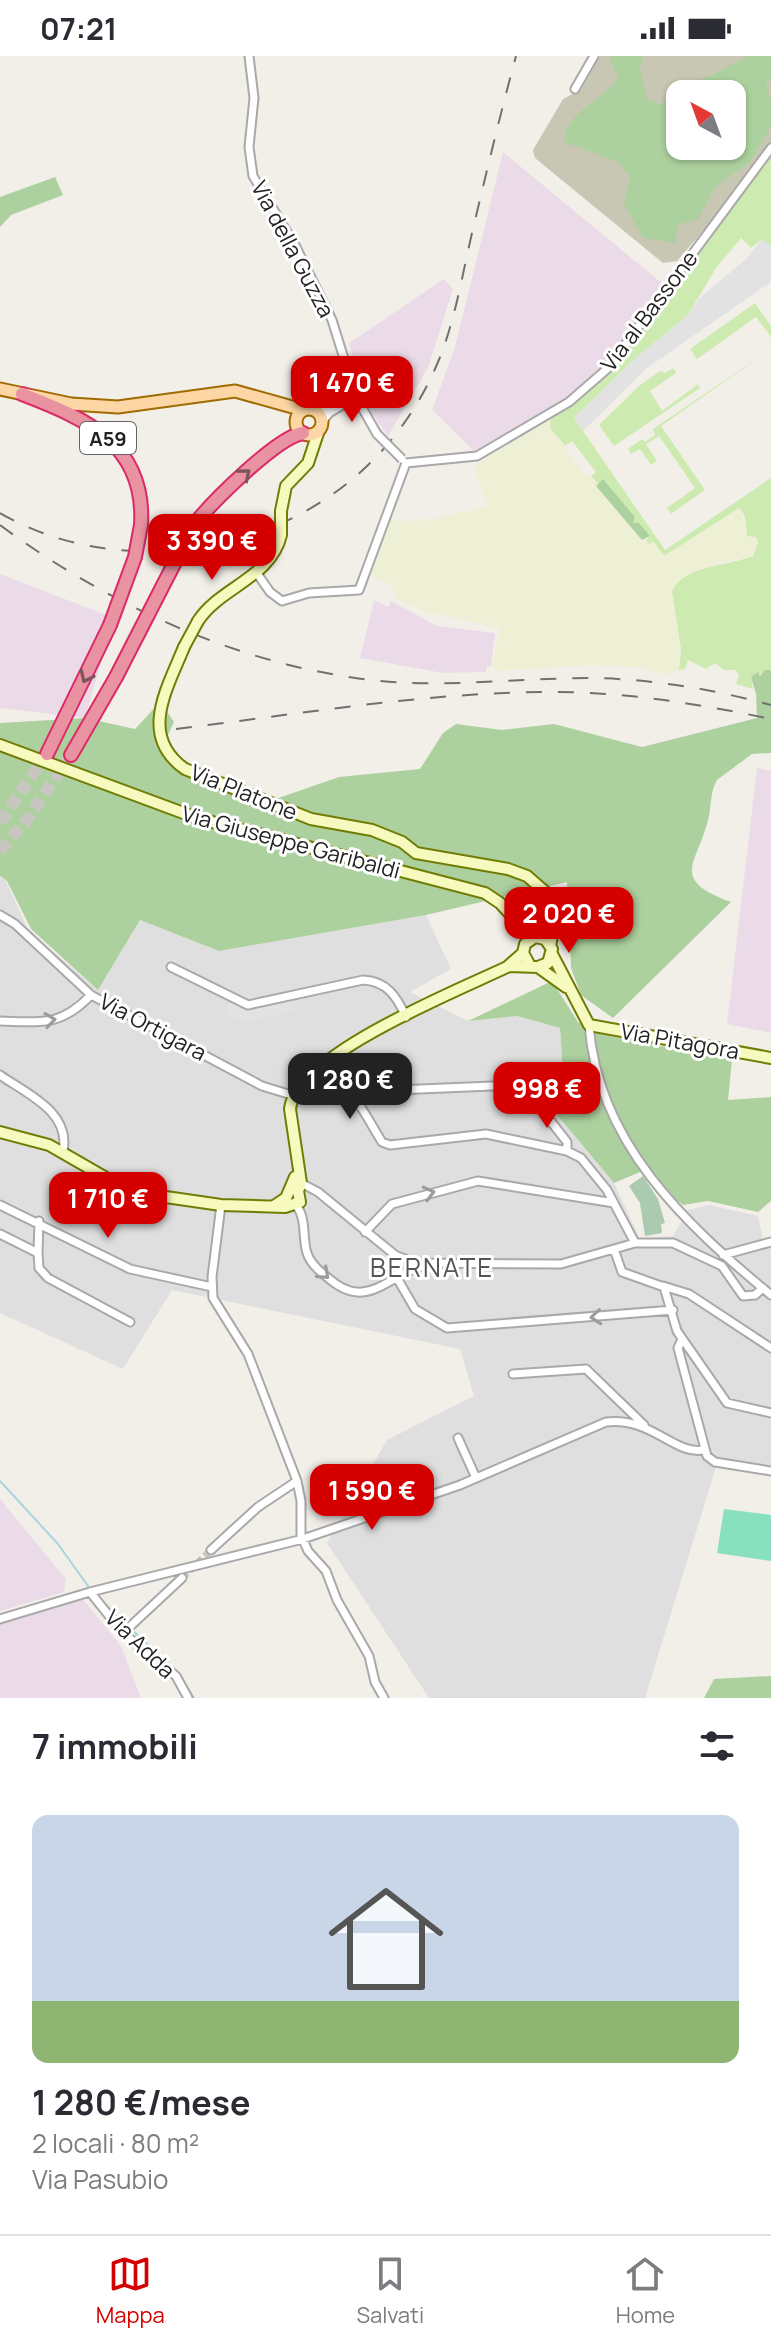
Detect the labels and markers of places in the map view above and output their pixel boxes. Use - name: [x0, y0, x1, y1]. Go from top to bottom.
- pin: 1 470 €: [278, 356, 426, 424]
- pin: 3 390 €: [138, 514, 286, 582]
- pin: 2 020 €: [495, 887, 643, 955]
- pin: 1 280 €: [276, 1053, 424, 1121]
- pin: 998 €: [491, 1062, 603, 1130]
- pin: 1 710 €: [34, 1172, 182, 1240]
- pin: 1 590 €: [298, 1464, 446, 1532]

